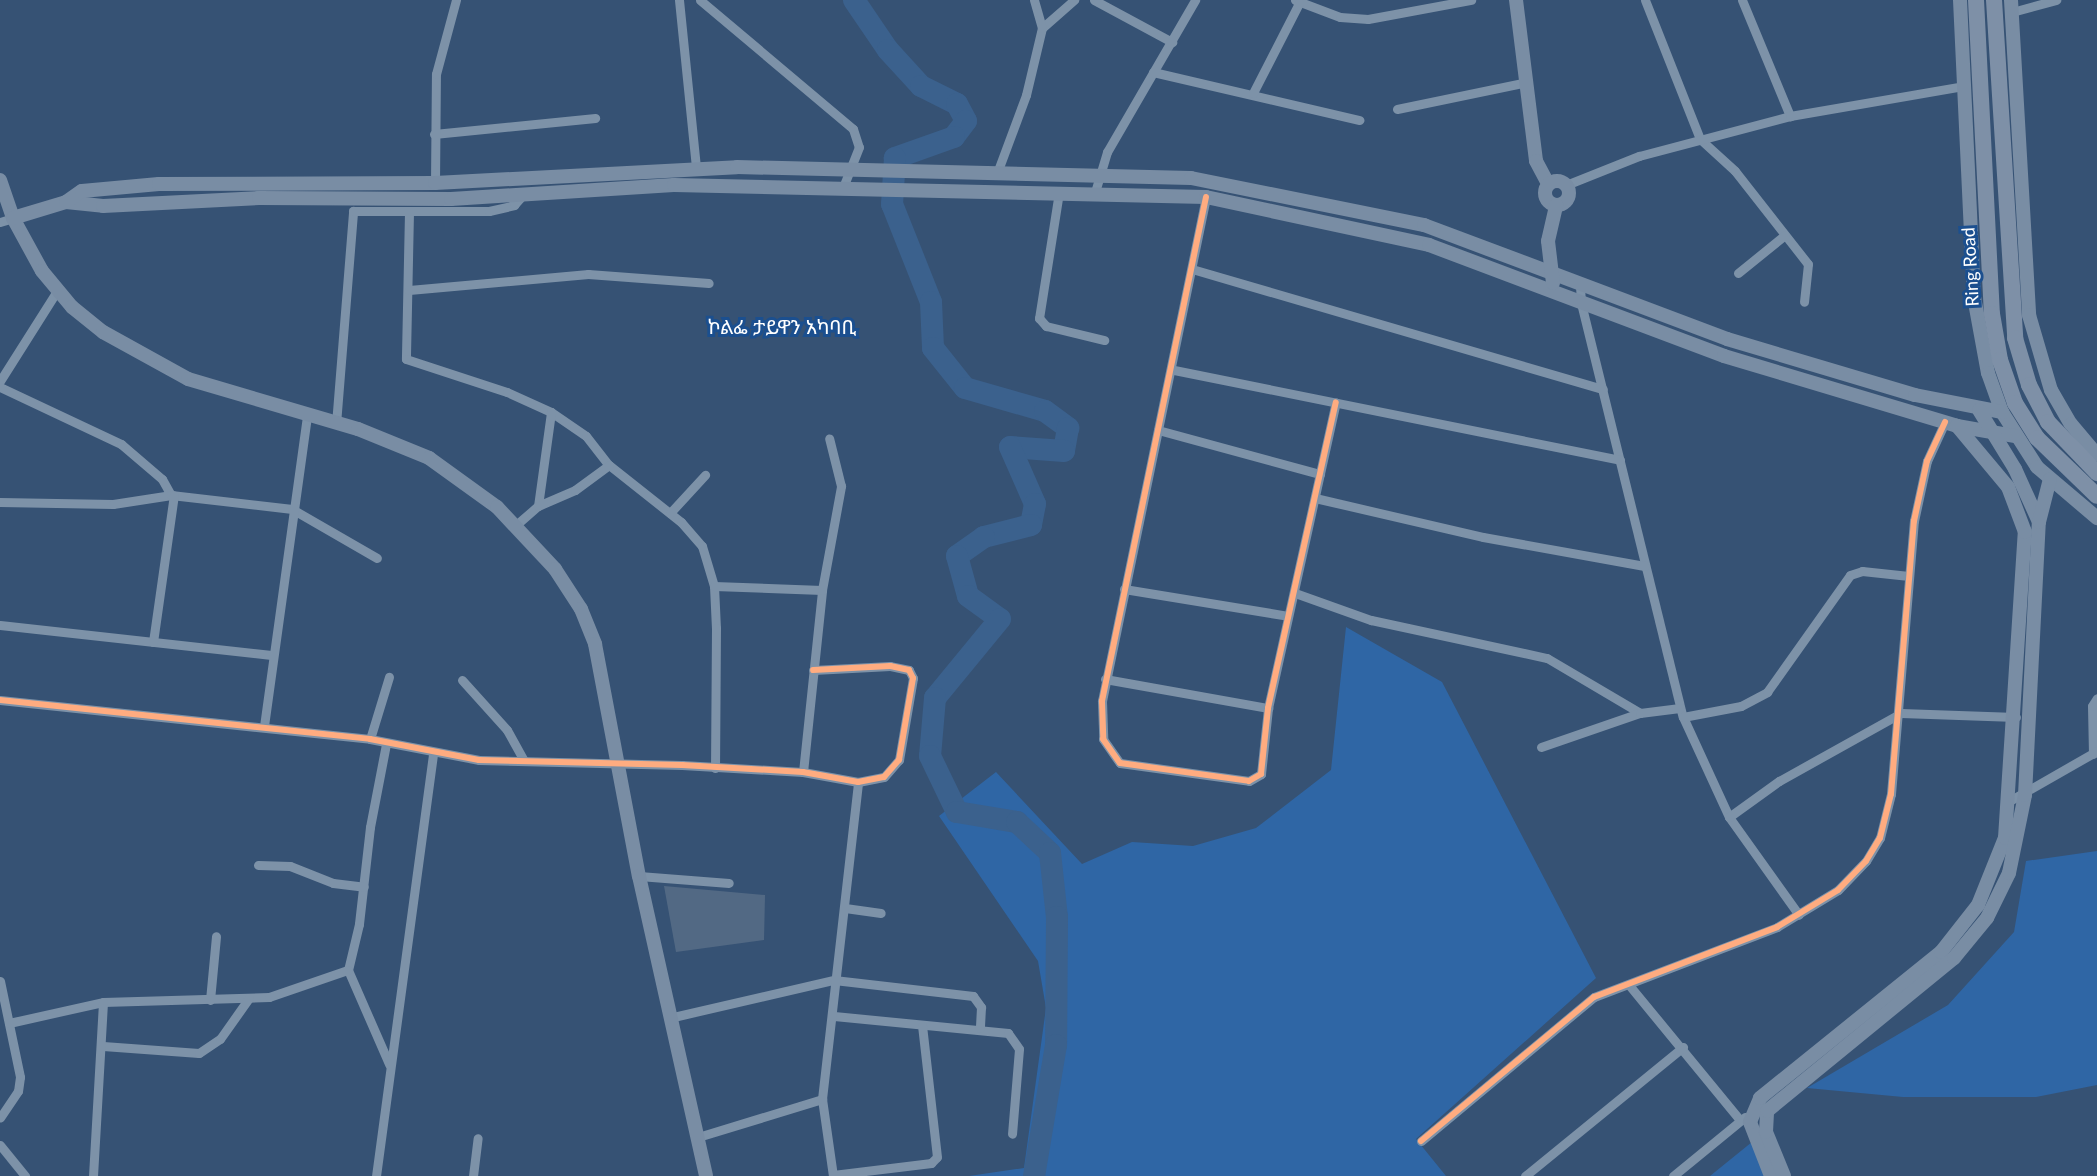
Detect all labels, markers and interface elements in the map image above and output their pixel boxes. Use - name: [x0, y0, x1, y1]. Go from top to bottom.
- street label: Ring Road: [1957, 227, 1983, 307]
- district label: ኮልፌ ታይዋን አካባቢ: [708, 314, 856, 338]

